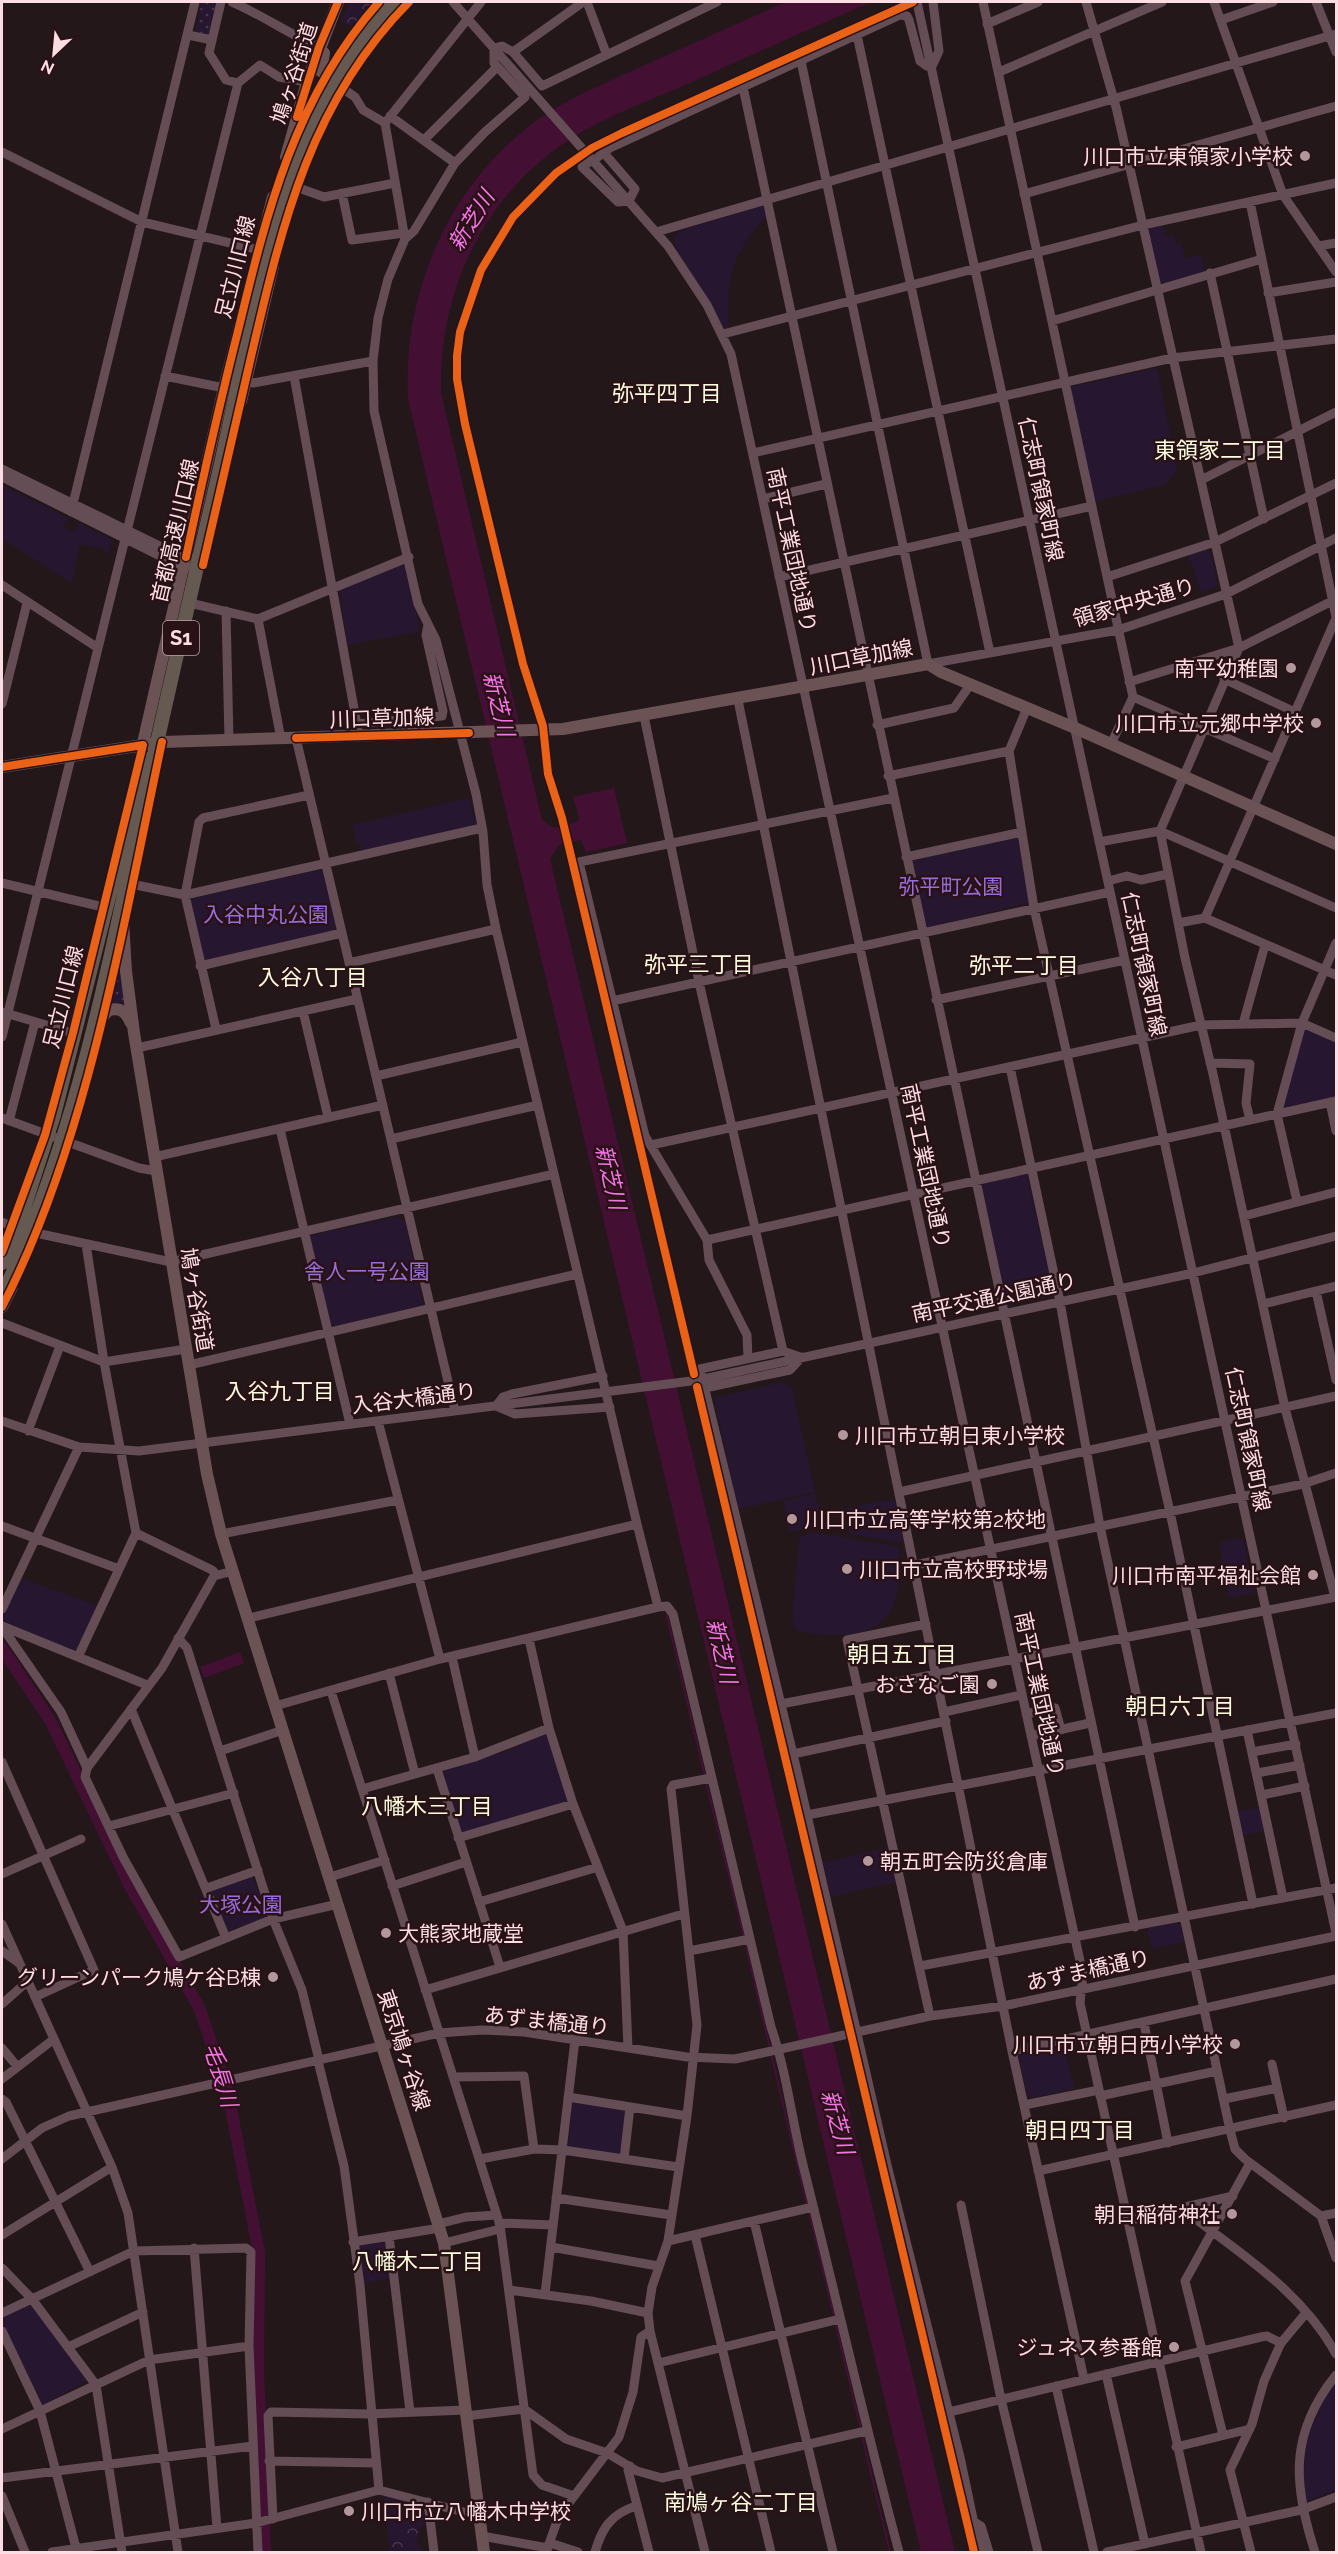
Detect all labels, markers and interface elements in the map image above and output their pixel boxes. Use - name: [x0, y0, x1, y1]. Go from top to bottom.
- street label: 鳩ヶ谷街道: [266, 19, 322, 127]
- north arrow: [24, 24, 84, 84]
- text: N: [38, 56, 57, 78]
- place label: 川口市立東領家小学校: [1083, 144, 1293, 169]
- marker: 川口市立東領家小学校: [1298, 149, 1312, 163]
- water label: 新芝川: [442, 183, 501, 255]
- street label: 足立川口線: [210, 213, 260, 321]
- district label: 弥平四丁目: [612, 380, 722, 406]
- street label: 仁志町領家町線: [1013, 415, 1069, 563]
- district label: 東領家二丁目: [1154, 437, 1286, 463]
- street label: 首都高速川口線: [146, 457, 204, 605]
- street label: 南平工業団地通り: [762, 465, 822, 635]
- street label: 領家中央通り: [1070, 573, 1198, 631]
- road number: S1: [163, 621, 199, 655]
- street label: 川口草加線: [807, 635, 915, 679]
- place label: 南平幼稚園: [1174, 656, 1279, 681]
- marker: 南平幼稚園: [1284, 661, 1298, 675]
- water label: 新芝川: [478, 669, 520, 741]
- street label: 川口草加線: [329, 704, 435, 732]
- place label: 川口市立元郷中学校: [1115, 711, 1304, 736]
- marker: 川口市立元郷中学校: [1309, 716, 1323, 730]
- park label: 弥平町公園: [899, 874, 1004, 899]
- street label: 仁志町領家町線: [1116, 890, 1172, 1038]
- park label: 入谷中丸公園: [203, 902, 329, 927]
- street label: 足立川口線: [38, 943, 88, 1051]
- district label: 弥平三丁目: [644, 951, 754, 977]
- district label: 弥平二丁目: [969, 952, 1079, 978]
- district label: 入谷八丁目: [258, 964, 368, 990]
- street label: 南平工業団地通り: [896, 1081, 956, 1251]
- water label: 新芝川: [591, 1142, 632, 1214]
- street label: 鳩ヶ谷街道: [176, 1246, 218, 1354]
- park label: 舎人一号公園: [304, 1259, 430, 1284]
- street label: 南平交通公園通り: [909, 1267, 1079, 1327]
- street label: 仁志町領家町線: [1220, 1365, 1276, 1513]
- district label: 入谷九丁目: [225, 1378, 335, 1404]
- street label: 入谷大橋通り: [350, 1378, 478, 1418]
- place label: 川口市立朝日東小学校: [855, 1423, 1065, 1448]
- marker: 川口市立朝日東小学校: [836, 1428, 850, 1442]
- place label: 川口市立高等学校第2校地: [804, 1507, 1046, 1532]
- marker: 川口市立高等学校第2校地: [785, 1512, 799, 1526]
- place label: 川口市立高校野球場: [859, 1557, 1048, 1582]
- marker: 川口市立高校野球場: [840, 1562, 854, 1576]
- place label: 川口市南平福祉会館: [1112, 1563, 1301, 1588]
- marker: 川口市南平福祉会館: [1306, 1568, 1320, 1582]
- street label: 南平工業団地通り: [1010, 1609, 1070, 1779]
- water label: 新芝川: [702, 1616, 743, 1688]
- district label: 朝日五丁目: [847, 1641, 957, 1667]
- place label: おさなご園: [875, 1672, 980, 1697]
- marker: おさなご園: [985, 1677, 999, 1691]
- district label: 朝日六丁目: [1125, 1693, 1235, 1719]
- district label: 八幡木三丁目: [361, 1793, 493, 1819]
- place label: 朝五町会防災倉庫: [880, 1849, 1048, 1874]
- marker: 朝五町会防災倉庫: [861, 1854, 875, 1868]
- park label: 大塚公園: [199, 1892, 283, 1917]
- place label: 大熊家地蔵堂: [398, 1921, 524, 1946]
- marker: 大熊家地蔵堂: [379, 1926, 393, 1940]
- street label: あずま橋通り: [1024, 1945, 1152, 1995]
- place label: グリーンパーク鳩ケ谷B棟: [17, 1965, 261, 1990]
- marker: グリーンパーク鳩ケ谷B棟: [266, 1970, 280, 1984]
- street label: 東京鳩ヶ谷線: [373, 1986, 435, 2114]
- street label: あずま橋通り: [483, 2002, 611, 2040]
- place label: 川口市立朝日西小学校: [1013, 2032, 1223, 2057]
- marker: 川口市立朝日西小学校: [1228, 2037, 1242, 2051]
- water label: 毛長川: [199, 2040, 244, 2112]
- water label: 新芝川: [816, 2087, 860, 2159]
- district label: 朝日四丁目: [1025, 2117, 1135, 2143]
- place label: 朝日稲荷神社: [1094, 2202, 1220, 2227]
- marker: 朝日稲荷神社: [1225, 2207, 1239, 2221]
- district label: 八幡木二丁目: [352, 2248, 484, 2274]
- place label: ジュネス参番館: [1016, 2335, 1162, 2360]
- marker: ジュネス参番館: [1167, 2340, 1181, 2354]
- district label: 南鳩ヶ谷二丁目: [664, 2489, 818, 2515]
- place label: 川口市立八幡木中学校: [361, 2499, 571, 2524]
- marker: 川口市立八幡木中学校: [342, 2504, 356, 2518]

